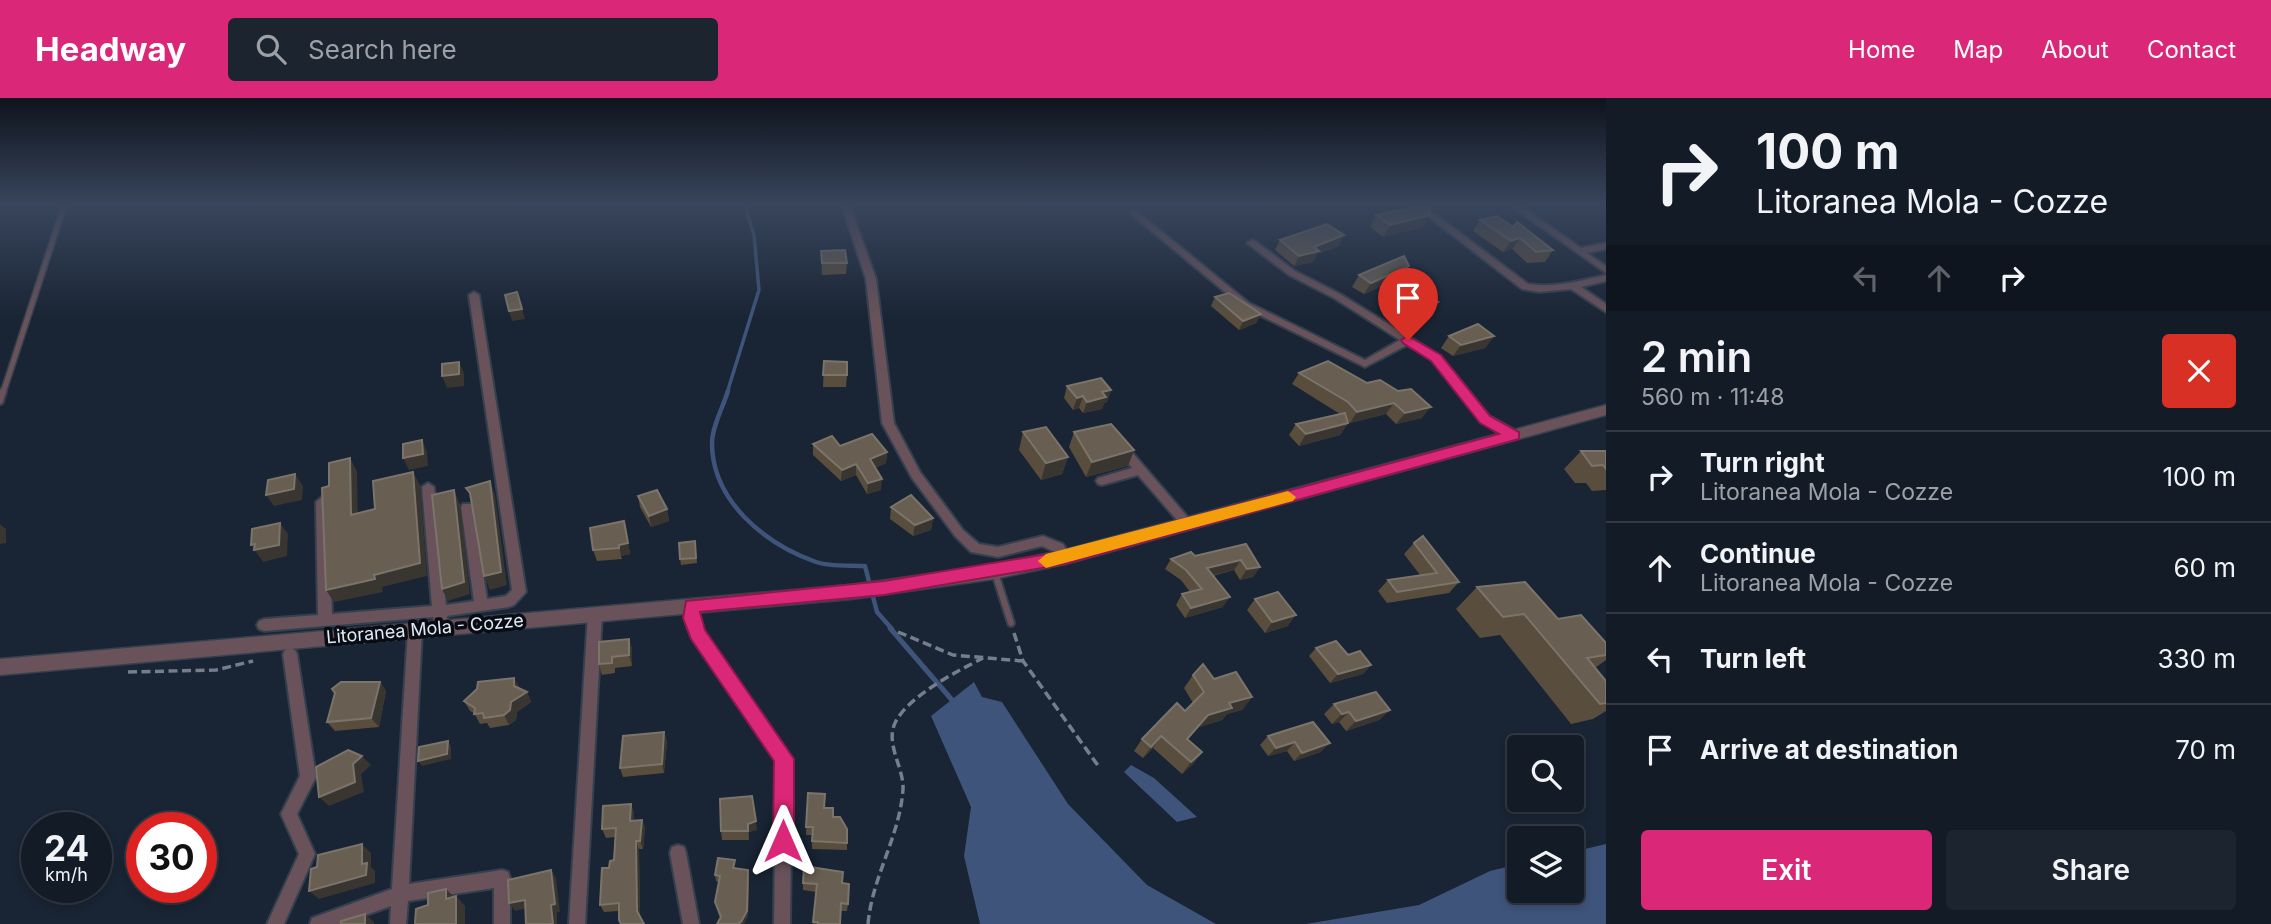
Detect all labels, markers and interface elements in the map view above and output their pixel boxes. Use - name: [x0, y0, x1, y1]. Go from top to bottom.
- search box: [228, 18, 718, 81]
- text: Headway: [35, 29, 186, 69]
- icon: search: [252, 30, 290, 68]
- text: Search here: [308, 34, 457, 65]
- text: Home: [1848, 35, 1915, 64]
- text: Map: [1953, 35, 2003, 64]
- text: About: [2041, 35, 2109, 64]
- text: Contact: [2147, 35, 2236, 64]
- text: 100 m: [1756, 122, 1900, 181]
- icon: right: [1641, 126, 1732, 217]
- text: Litoranea Mola - Cozze: [1756, 182, 2108, 221]
- icon: left: [1847, 259, 1885, 297]
- icon: ahead: [1920, 259, 1958, 297]
- icon: right: [1993, 259, 2031, 297]
- pin: [1378, 268, 1438, 340]
- icon: arrive: [1389, 279, 1427, 317]
- text: 2 min: [1641, 331, 1752, 382]
- button: close: [2162, 334, 2236, 408]
- text: 560 m · 11:48: [1641, 383, 1784, 411]
- text: Turn right: [1700, 447, 1825, 478]
- icon: right: [1641, 458, 1679, 496]
- text: 100 m: [2163, 461, 2236, 492]
- text: Litoranea Mola - Cozze: [1700, 478, 1953, 506]
- text: Continue: [1700, 538, 1816, 569]
- icon: ahead: [1641, 549, 1679, 587]
- text: 60 m: [2173, 552, 2236, 583]
- text: Litoranea Mola - Cozze: [1700, 569, 1953, 597]
- street label: Litoranea Mola - Cozze: [325, 609, 525, 648]
- icon: left: [1641, 640, 1679, 678]
- text: Turn left: [1700, 643, 1806, 674]
- text: 330 m: [2157, 643, 2236, 674]
- icon: arrive: [1641, 731, 1679, 769]
- text: Arrive at destination: [1700, 734, 1959, 765]
- text: 70 m: [2175, 734, 2236, 765]
- map controls: [1507, 735, 1584, 903]
- button: search: [1507, 735, 1584, 812]
- position arrow: [746, 804, 820, 878]
- speed limit sign: 30: [126, 812, 217, 903]
- button: layers: [1507, 826, 1584, 903]
- text: 24: [44, 827, 89, 869]
- button: Exit: [1641, 830, 1932, 910]
- button: Share: [1946, 830, 2236, 910]
- text: km/h: [45, 864, 88, 885]

